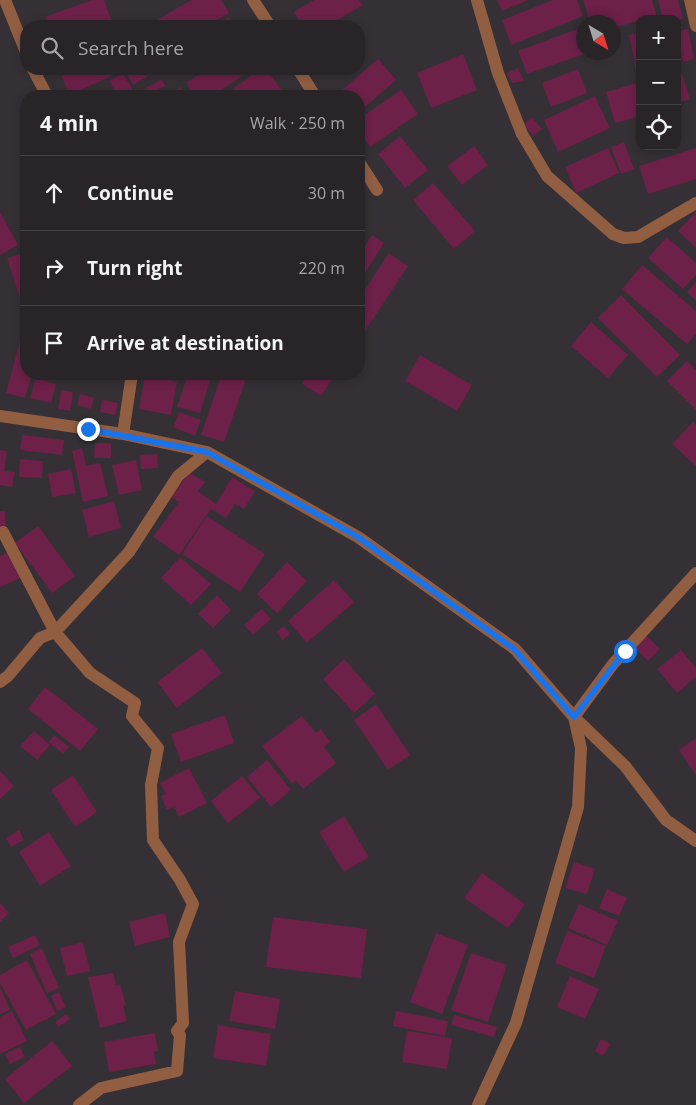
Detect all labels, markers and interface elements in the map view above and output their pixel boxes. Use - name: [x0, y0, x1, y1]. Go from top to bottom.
- north arrow: [576, 15, 621, 60]
- map controls: [636, 15, 681, 150]
- button: +: [636, 15, 681, 60]
- search box: [20, 20, 365, 75]
- icon: search: [38, 34, 66, 62]
- text: Search here: [78, 35, 184, 61]
- button: −: [636, 60, 681, 105]
- button: locate: [636, 105, 681, 150]
- text: 4 min: [40, 109, 98, 137]
- text: Walk · 250 m: [250, 112, 345, 134]
- icon: ahead: [40, 179, 68, 207]
- text: Continue: [87, 180, 174, 206]
- text: 30 m: [308, 182, 345, 204]
- icon: right: [40, 254, 68, 282]
- text: Turn right: [87, 255, 182, 281]
- text: 220 m: [299, 257, 345, 279]
- icon: arrive: [40, 329, 68, 357]
- text: Arrive at destination: [87, 330, 284, 356]
- route end: [77, 418, 100, 441]
- route start: [614, 640, 637, 663]

